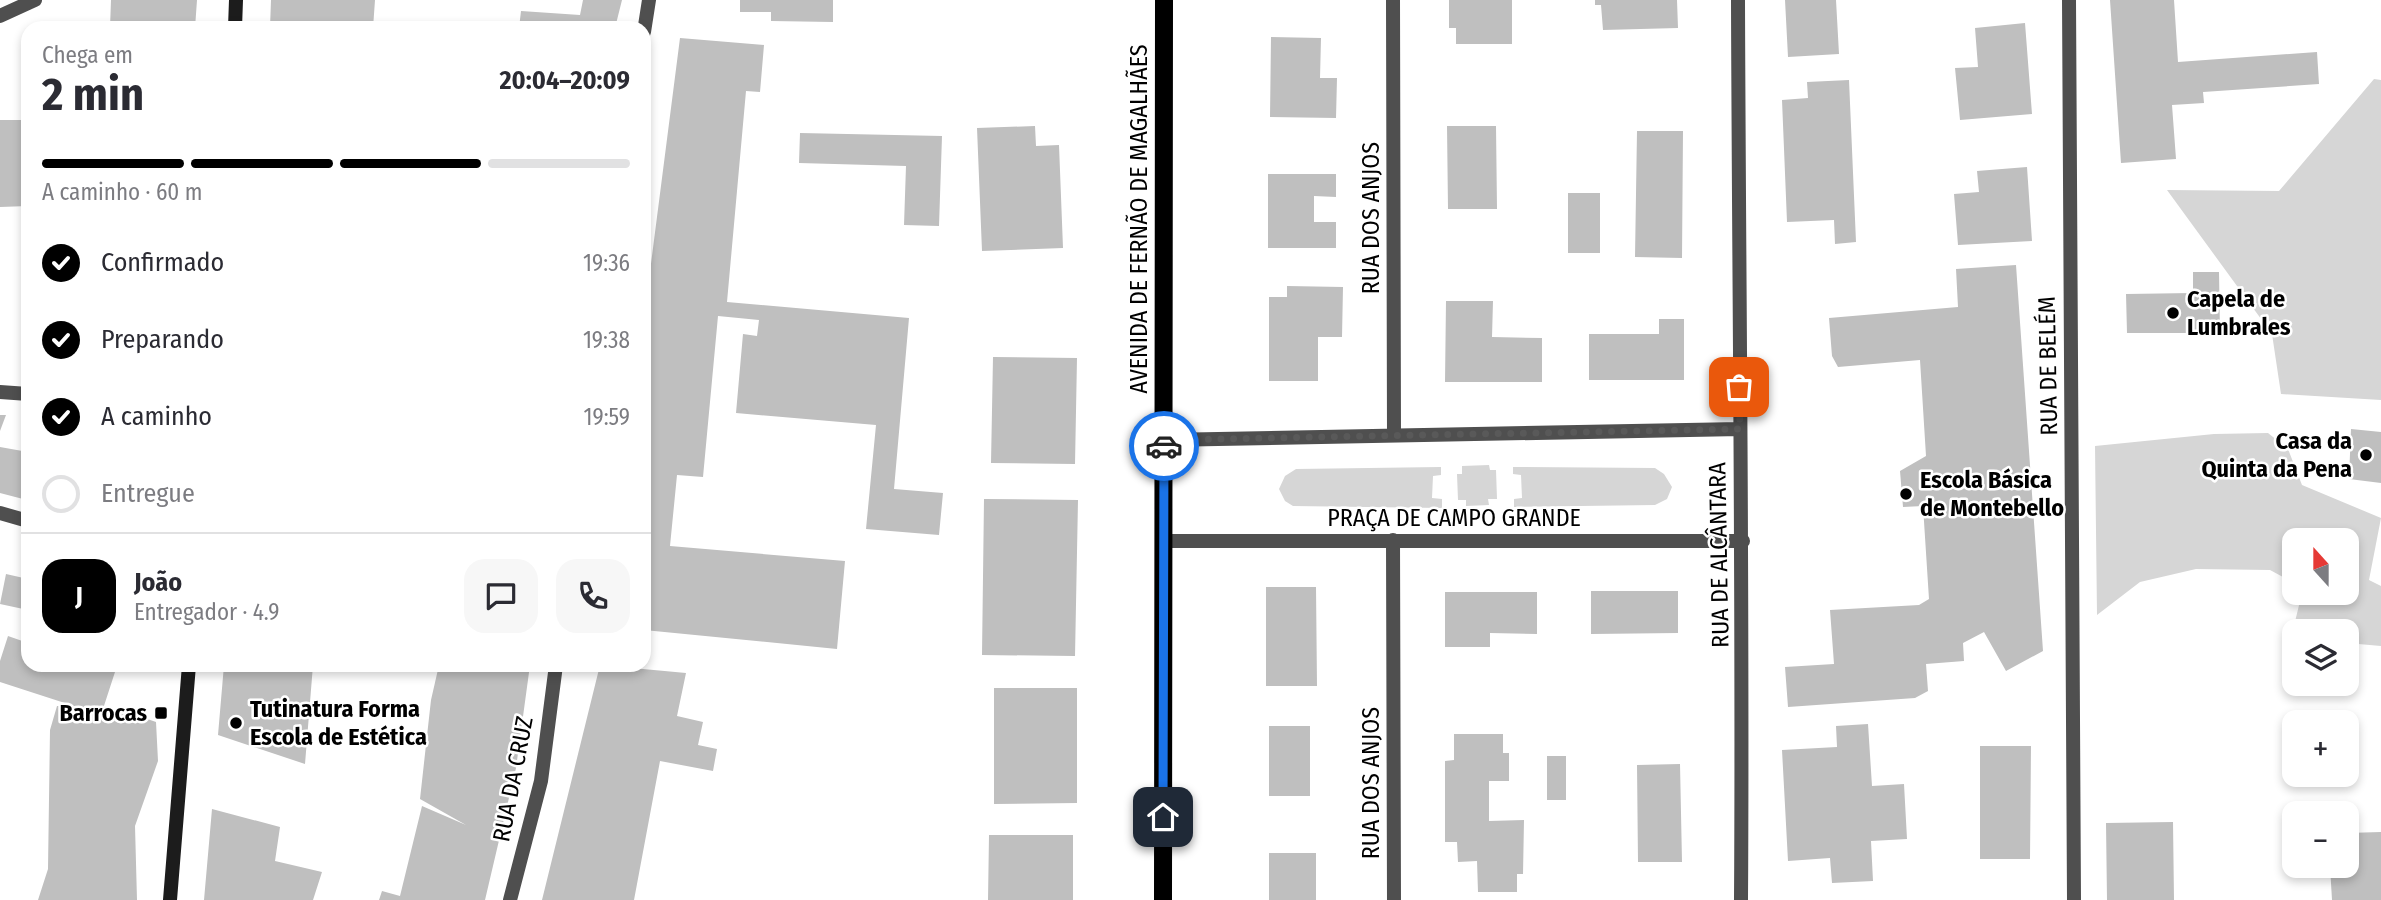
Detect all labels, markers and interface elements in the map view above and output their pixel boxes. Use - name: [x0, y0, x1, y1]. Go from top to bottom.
- text: Chega em: [42, 41, 133, 69]
- street label: AVENIDA DE FERNÃO DE MAGALHÃES: [1125, 44, 1153, 394]
- text: 20:04–20:09: [500, 65, 630, 96]
- text: 2 min: [42, 67, 144, 122]
- street label: RUA DOS ANJOS: [1357, 142, 1385, 294]
- text: A caminho · 60 m: [42, 178, 202, 206]
- icon: check: [42, 244, 80, 282]
- text: Confirmado: [101, 247, 224, 278]
- text: 19:36: [583, 249, 630, 277]
- place label: Capela de Lumbrales: [2187, 285, 2291, 341]
- street label: RUA DE BELÉM: [2032, 296, 2063, 436]
- marker: Capela de Lumbrales: [2165, 305, 2181, 321]
- icon: check: [42, 321, 80, 359]
- text: Preparando: [101, 324, 224, 355]
- text: 19:38: [583, 326, 630, 354]
- pin: [1709, 357, 1769, 417]
- icon: bag: [1720, 368, 1758, 406]
- icon: check: [42, 398, 80, 436]
- text: A caminho: [101, 401, 212, 432]
- text: 19:59: [583, 403, 630, 431]
- courier: [1129, 411, 1199, 481]
- icon: car: [1145, 427, 1183, 465]
- place label: Casa da Quinta da Pena: [2201, 427, 2352, 483]
- marker: Casa da Quinta da Pena: [2358, 447, 2374, 463]
- street label: RUA DE ALCÂNTARA: [1703, 462, 1735, 648]
- place label: Escola Básica de Montebello: [1920, 466, 2064, 522]
- text: Entregue: [101, 478, 195, 509]
- marker: Escola Básica de Montebello: [1898, 486, 1914, 502]
- street label: PRAÇA DE CAMPO GRANDE: [1327, 504, 1581, 532]
- north arrow: [2282, 528, 2359, 606]
- map controls: [2282, 528, 2359, 878]
- button: chat: [464, 559, 538, 633]
- button: phone: [556, 559, 630, 633]
- text: João: [134, 567, 182, 598]
- text: J: [75, 581, 83, 612]
- text: Entregador · 4.9: [134, 598, 279, 626]
- button: layers: [2282, 619, 2359, 696]
- place label: Tutinatura Forma Escola de Estética: [250, 695, 427, 751]
- place label: Barrocas: [59, 699, 147, 727]
- marker: Barrocas: [153, 705, 169, 721]
- street label: RUA DOS ANJOS: [1357, 707, 1385, 859]
- button: +: [2282, 710, 2359, 787]
- street label: RUA DA CRUZ: [487, 714, 539, 844]
- marker: Tutinatura Forma Escola de Estética: [228, 715, 244, 731]
- pin: [1133, 787, 1193, 847]
- icon: home: [1144, 798, 1182, 836]
- button: −: [2282, 801, 2359, 878]

